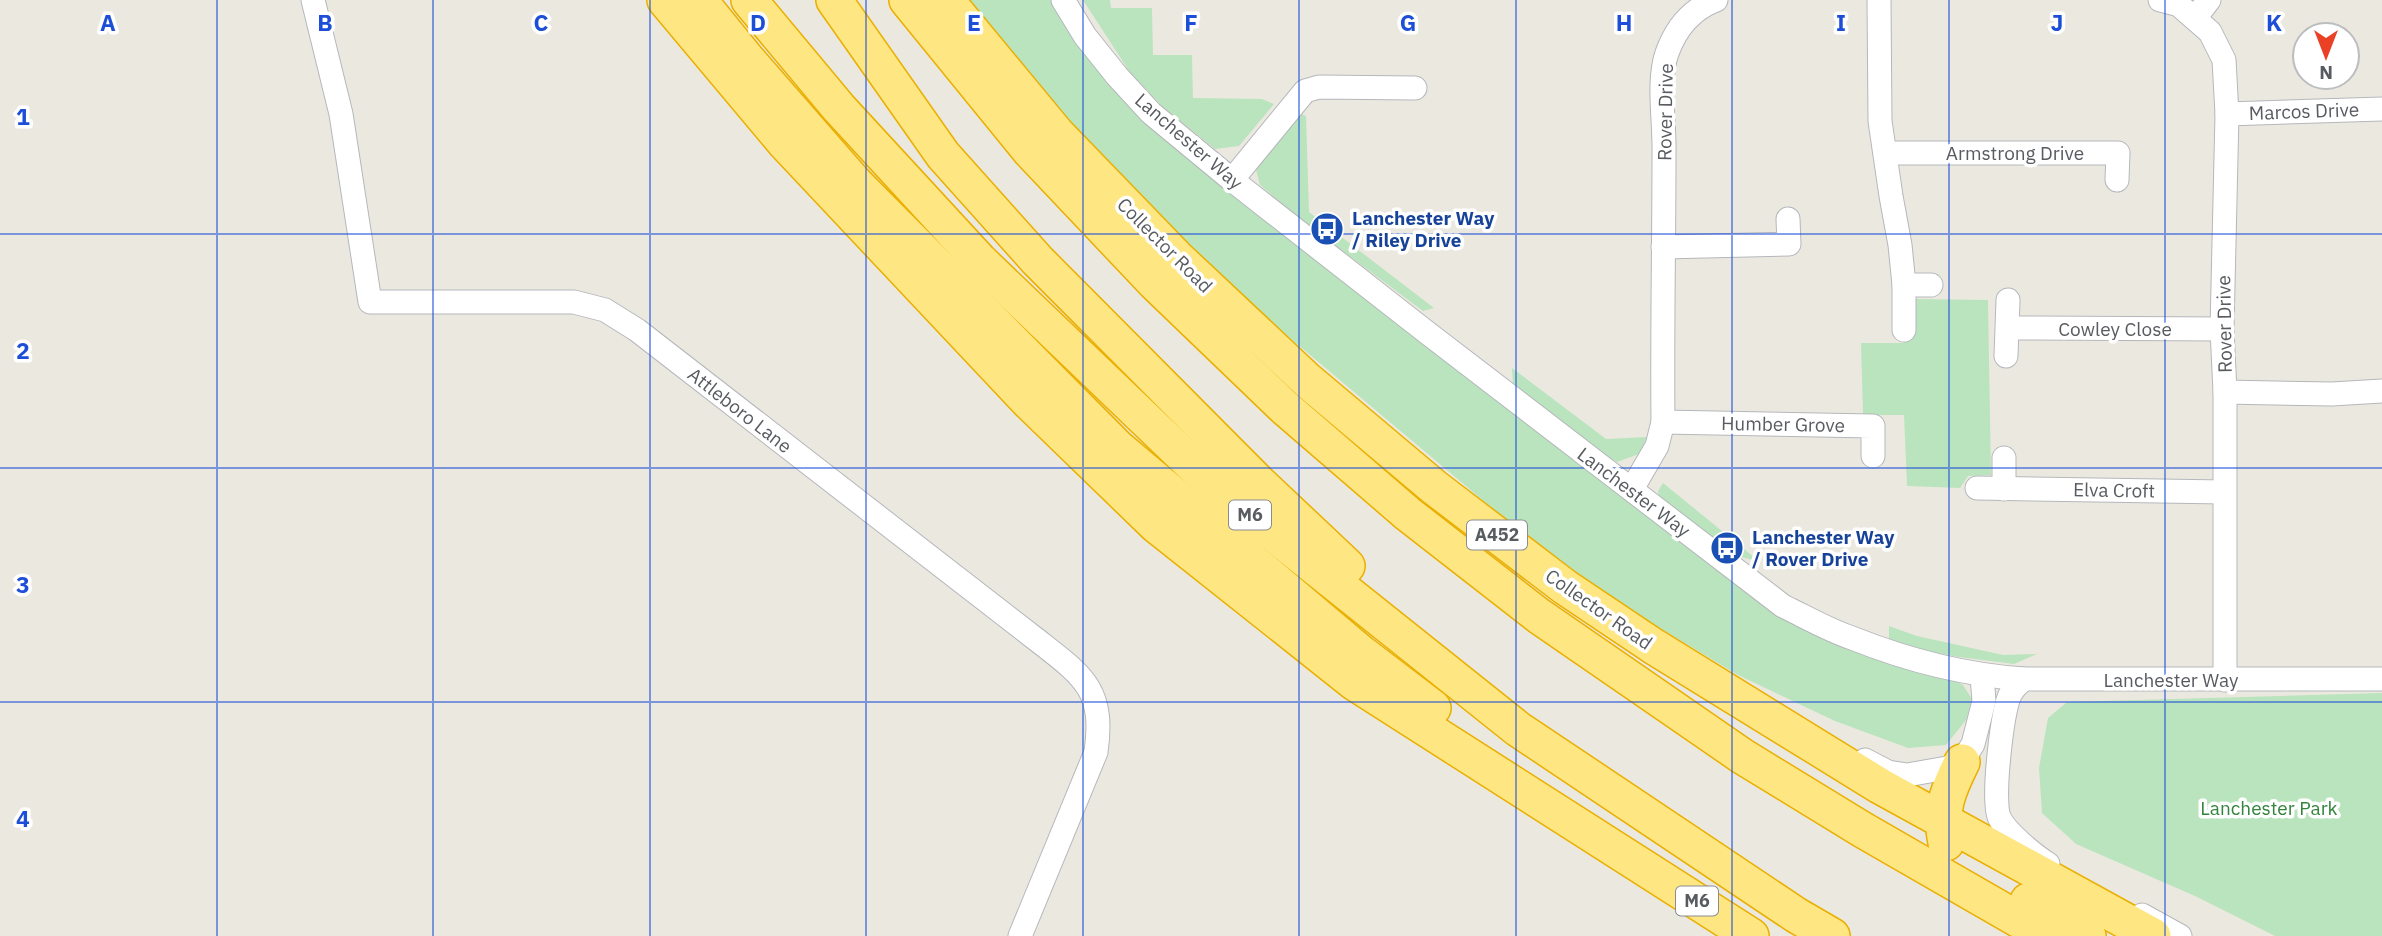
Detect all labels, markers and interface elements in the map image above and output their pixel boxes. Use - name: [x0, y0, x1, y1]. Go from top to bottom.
- text: A: [100, 7, 116, 37]
- text: B: [317, 7, 333, 37]
- text: C: [534, 7, 549, 37]
- text: D: [750, 7, 766, 37]
- text: E: [967, 7, 981, 37]
- text: F: [1184, 7, 1198, 37]
- text: G: [1400, 7, 1416, 37]
- text: H: [1616, 7, 1632, 37]
- text: I: [1836, 7, 1846, 37]
- text: J: [2051, 7, 2063, 37]
- text: K: [2266, 7, 2282, 37]
- north arrow: [2291, 21, 2361, 91]
- text: N: [2319, 61, 2333, 85]
- street label: Rover Drive: [1652, 63, 1678, 161]
- street label: Lanchester Way: [1130, 88, 1248, 195]
- street label: Marcos Drive: [2248, 97, 2360, 125]
- text: 1: [16, 101, 30, 131]
- street label: Armstrong Drive: [1946, 141, 2084, 165]
- street label: Collector Road: [1112, 192, 1218, 298]
- place label: Lanchester Way / Riley Drive: [1352, 206, 1495, 252]
- bus stop icon: Lanchester Way / Riley Drive: [1308, 210, 1346, 248]
- street label: Rover Drive: [2211, 275, 2237, 373]
- street label: Cowley Close: [2058, 317, 2172, 341]
- text: 2: [16, 335, 30, 365]
- street label: Attleboro Lane: [683, 362, 797, 458]
- street label: Humber Grove: [1721, 411, 1845, 437]
- street label: Lanchester Way: [1573, 442, 1696, 543]
- street label: Elva Croft: [2073, 477, 2155, 503]
- road number: M6: [1229, 500, 1271, 530]
- road number: A452: [1467, 520, 1527, 550]
- place label: Lanchester Way / Rover Drive: [1752, 525, 1895, 571]
- bus stop icon: Lanchester Way / Rover Drive: [1708, 529, 1746, 567]
- street label: Collector Road: [1541, 563, 1657, 655]
- text: 3: [16, 569, 30, 599]
- street label: Lanchester Way: [2103, 668, 2239, 692]
- park label: Lanchester Park: [2200, 796, 2338, 820]
- text: 4: [16, 803, 30, 833]
- road number: M6: [1676, 887, 1718, 916]

